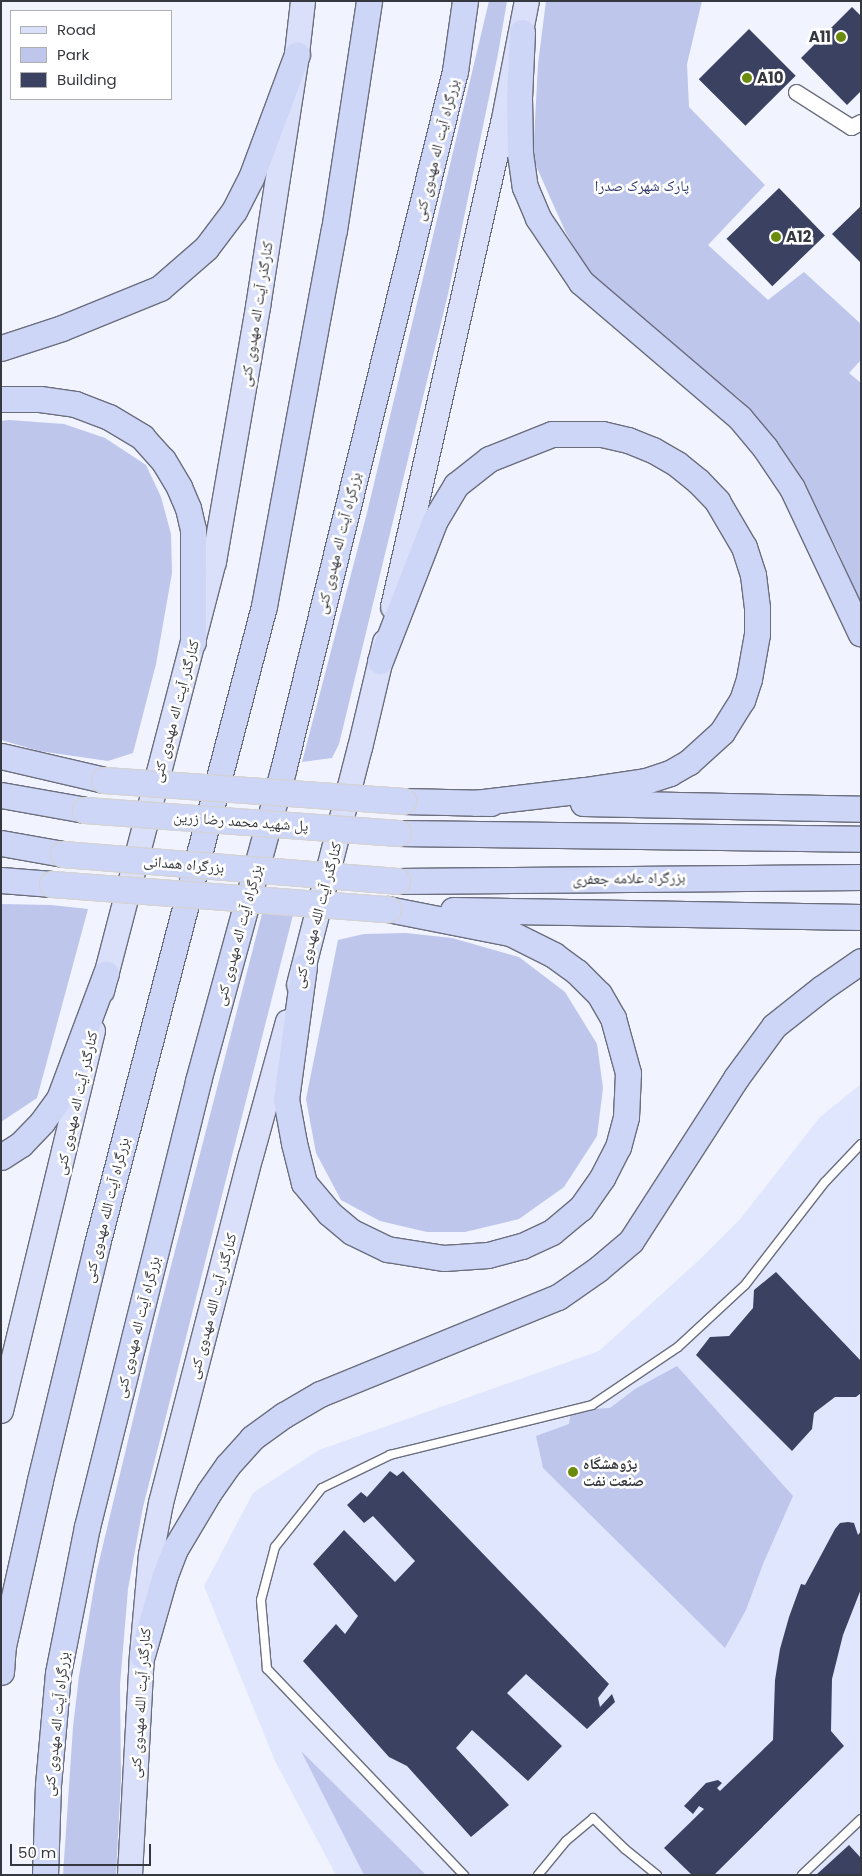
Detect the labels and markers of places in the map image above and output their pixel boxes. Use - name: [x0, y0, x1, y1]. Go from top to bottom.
- place label: A11: [809, 28, 831, 46]
- marker: A11: [835, 31, 847, 43]
- place label: A10: [757, 69, 783, 87]
- marker: A10: [741, 72, 753, 84]
- place label: A12: [786, 228, 811, 246]
- marker: A12: [770, 231, 782, 243]
- place label: پژوهشگاه صنعت نفت: [583, 1454, 644, 1489]
- marker: پژوهشگاه صنعت نفت: [567, 1466, 579, 1478]

